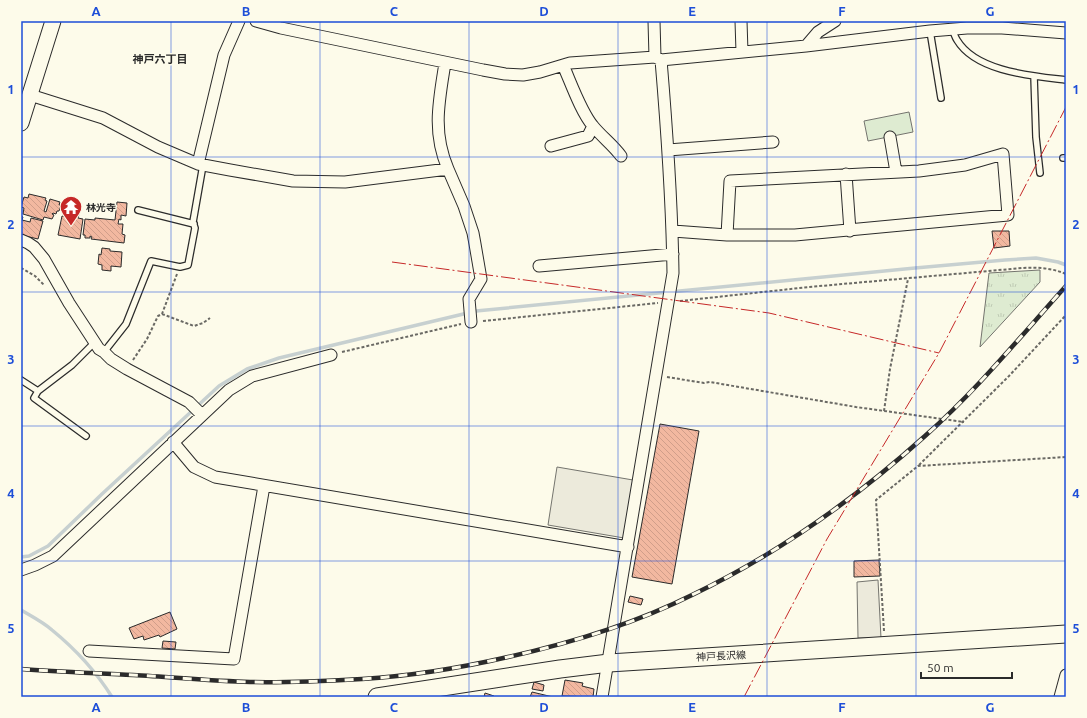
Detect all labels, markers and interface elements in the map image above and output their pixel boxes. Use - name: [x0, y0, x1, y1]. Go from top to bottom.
- text: A: [91, 4, 101, 18]
- text: B: [242, 4, 251, 18]
- text: C: [390, 4, 399, 18]
- text: D: [539, 4, 549, 18]
- text: E: [688, 4, 696, 18]
- text: F: [838, 4, 846, 18]
- text: G: [986, 4, 995, 18]
- district label: 神戸六丁目: [133, 53, 188, 65]
- text: 1: [7, 82, 15, 96]
- text: 1: [1072, 82, 1080, 96]
- temple icon: 林光寺: [58, 194, 84, 227]
- place label: 林光寺: [86, 202, 116, 213]
- text: 2: [7, 217, 15, 231]
- text: 2: [1072, 217, 1080, 231]
- text: 3: [7, 352, 15, 366]
- text: 3: [1072, 352, 1080, 366]
- text: 4: [7, 486, 15, 500]
- text: 4: [1072, 486, 1080, 500]
- text: 5: [7, 621, 15, 635]
- text: 5: [1072, 621, 1080, 635]
- street label: 神戸長沢線: [696, 649, 746, 663]
- scale bar: [921, 654, 1012, 680]
- text: 50 m: [927, 661, 954, 674]
- text: A: [91, 700, 101, 714]
- text: B: [242, 700, 251, 714]
- text: C: [390, 700, 399, 714]
- text: D: [539, 700, 549, 714]
- text: E: [688, 700, 696, 714]
- text: F: [838, 700, 846, 714]
- text: G: [986, 700, 995, 714]

